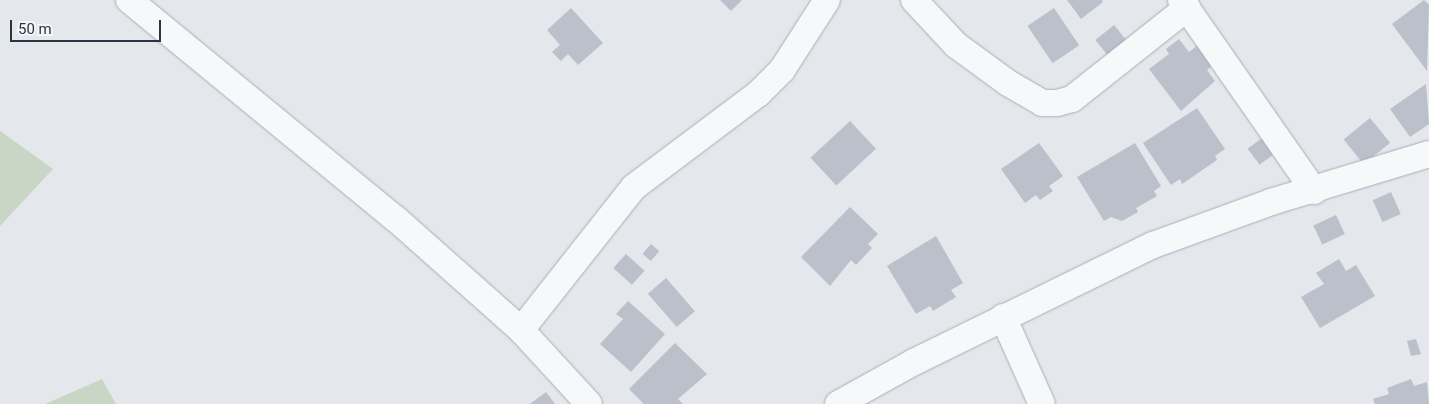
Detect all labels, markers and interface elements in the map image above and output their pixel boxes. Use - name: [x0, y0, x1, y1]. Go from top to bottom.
- scale bar: [12, 10, 164, 42]
- text: 50 m: [18, 20, 52, 38]

